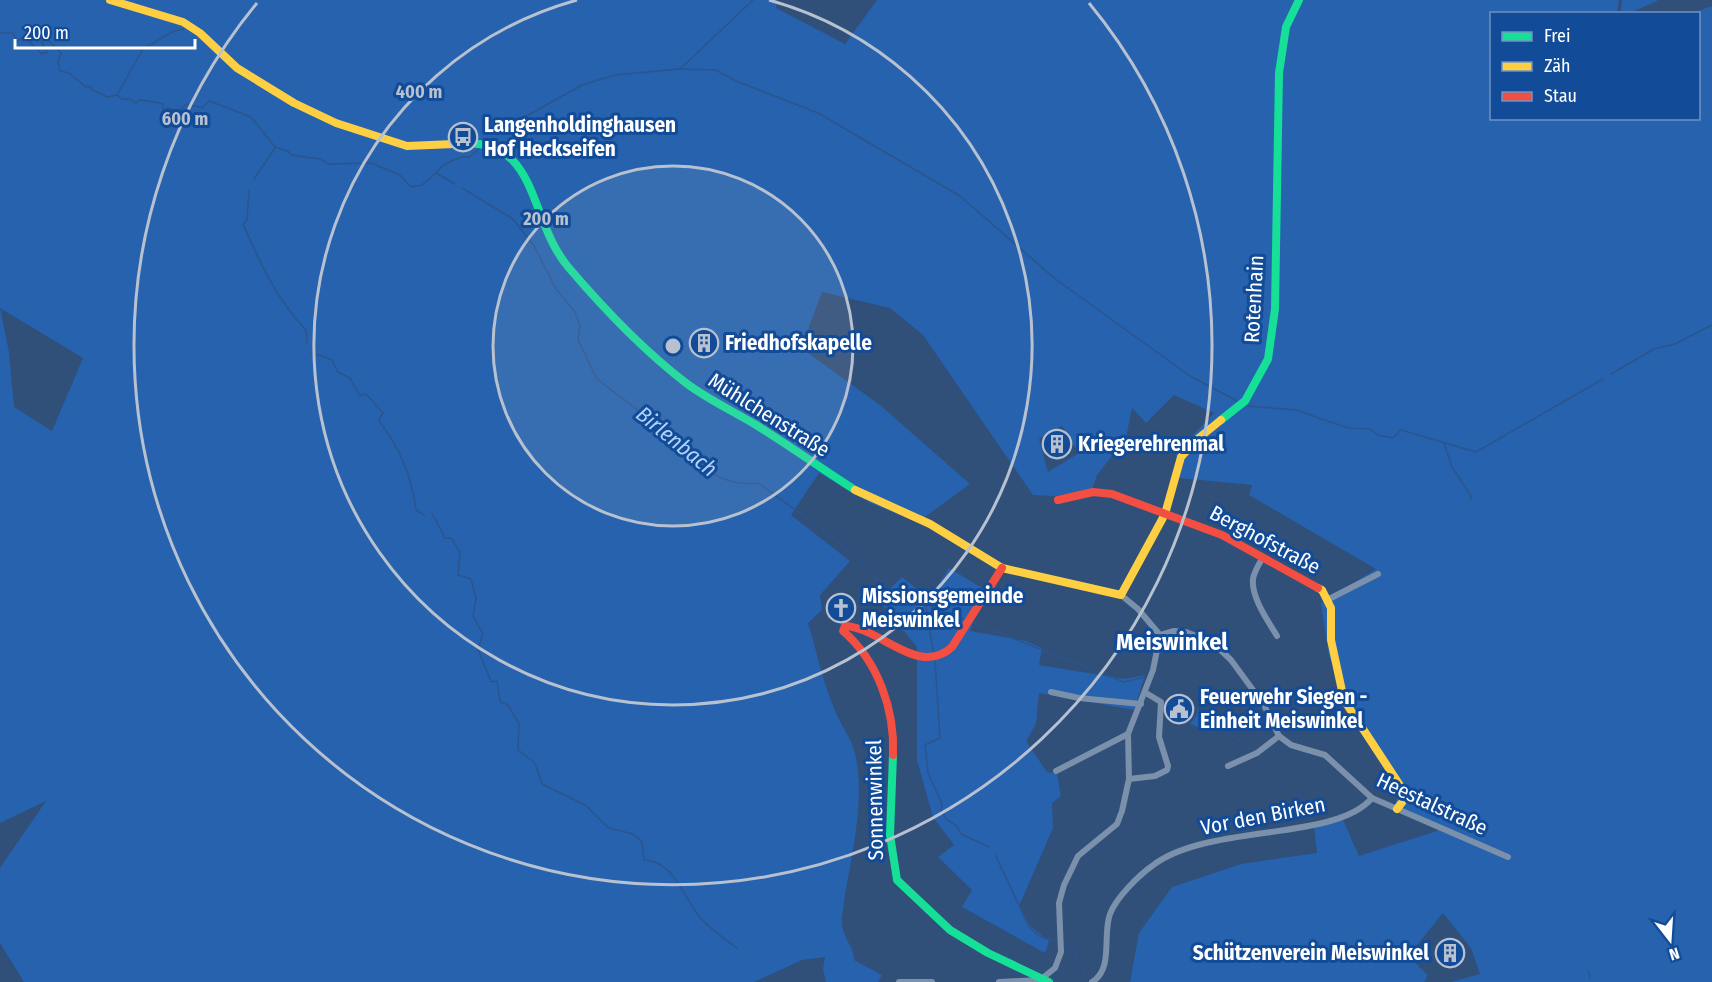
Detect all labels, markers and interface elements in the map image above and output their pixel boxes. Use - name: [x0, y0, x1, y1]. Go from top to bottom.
- scale bar: [15, 12, 195, 50]
- legend: [1490, 12, 1700, 120]
- text: 200 m: [24, 22, 69, 44]
- text: Frei: [1544, 25, 1570, 47]
- text: Zäh: [1544, 55, 1571, 77]
- text: 400 m: [396, 81, 442, 103]
- text: Stau: [1544, 85, 1577, 107]
- text: 600 m: [162, 108, 208, 130]
- place label: Langenholdinghausen Hof Heckseifen: [484, 112, 676, 162]
- bus stop icon: Langenholdinghausen Hof Heckseifen: [447, 121, 479, 153]
- text: 200 m: [522, 208, 569, 230]
- street label: Rotenhain: [1239, 254, 1269, 344]
- building icon: Friedhofskapelle: [688, 327, 720, 359]
- place label: Friedhofskapelle: [725, 330, 872, 356]
- centre of rings: [663, 336, 683, 356]
- street label: Mühlchenstraße: [703, 367, 835, 463]
- water label: Birlenbach: [631, 400, 723, 482]
- building icon: Kriegerehrenmal: [1041, 428, 1073, 460]
- place label: Kriegerehrenmal: [1078, 431, 1224, 457]
- street label: Berghofstraße: [1205, 500, 1325, 580]
- place label: Missionsgemeinde Meiswinkel: [862, 583, 1024, 633]
- church icon: Missionsgemeinde Meiswinkel: [825, 592, 857, 624]
- district label: Meiswinkel: [1116, 628, 1228, 656]
- place label: Feuerwehr Siegen - Einheit Meiswinkel: [1200, 684, 1368, 734]
- public building icon: Feuerwehr Siegen - Einheit Meiswinkel: [1163, 693, 1195, 725]
- street label: Sonnenwinkel: [861, 739, 889, 861]
- street label: Heestalstraße: [1372, 767, 1492, 841]
- street label: Vor den Birken: [1199, 791, 1327, 841]
- north arrow: [1640, 910, 1700, 970]
- building icon: Schützenverein Meiswinkel: [1434, 937, 1466, 969]
- place label: Schützenverein Meiswinkel: [1193, 940, 1429, 966]
- text: N: [1667, 943, 1682, 964]

